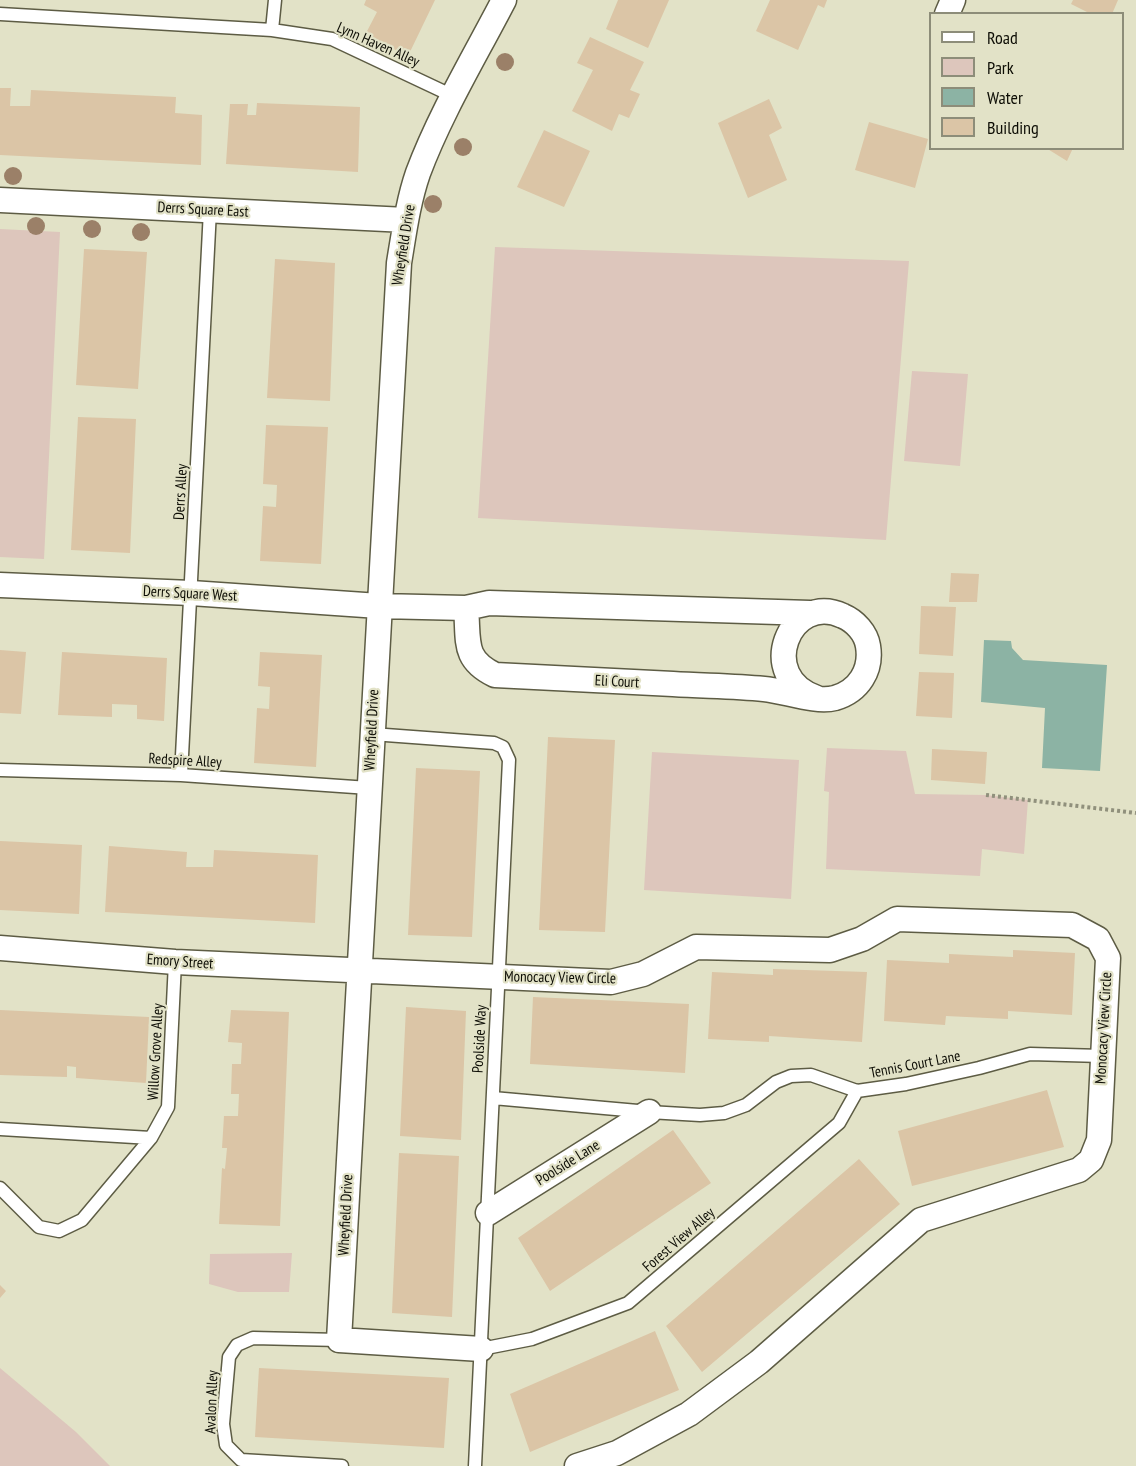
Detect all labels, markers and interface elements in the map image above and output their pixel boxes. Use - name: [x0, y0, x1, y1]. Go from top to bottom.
- legend: [929, 12, 1124, 150]
- street label: Lynn Haven Alley: [334, 19, 422, 71]
- text: Road: [987, 26, 1018, 49]
- text: Park: [987, 56, 1014, 79]
- text: Water: [987, 86, 1023, 109]
- text: Building: [987, 116, 1039, 139]
- street label: Derrs Square East: [157, 199, 249, 221]
- street label: Wheyfield Drive: [389, 203, 419, 287]
- street label: Derrs Alley: [171, 463, 191, 521]
- street label: Derrs Square West: [142, 583, 238, 605]
- street label: Eli Court: [594, 672, 640, 692]
- street label: Wheyfield Drive: [361, 689, 383, 771]
- street label: Redspire Alley: [148, 750, 222, 772]
- street label: Emory Street: [146, 951, 214, 973]
- street label: Monocacy View Circle: [504, 968, 616, 988]
- street label: Monocacy View Circle: [1092, 972, 1116, 1084]
- street label: Willow Grove Alley: [144, 1003, 168, 1101]
- street label: Poolside Way: [469, 1004, 491, 1074]
- street label: Tennis Court Lane: [868, 1047, 962, 1083]
- street label: Poolside Lane: [533, 1136, 603, 1190]
- street label: Wheyfield Drive: [335, 1174, 357, 1256]
- street label: Forest View Alley: [639, 1204, 719, 1276]
- street label: Avalon Alley: [202, 1370, 222, 1434]

